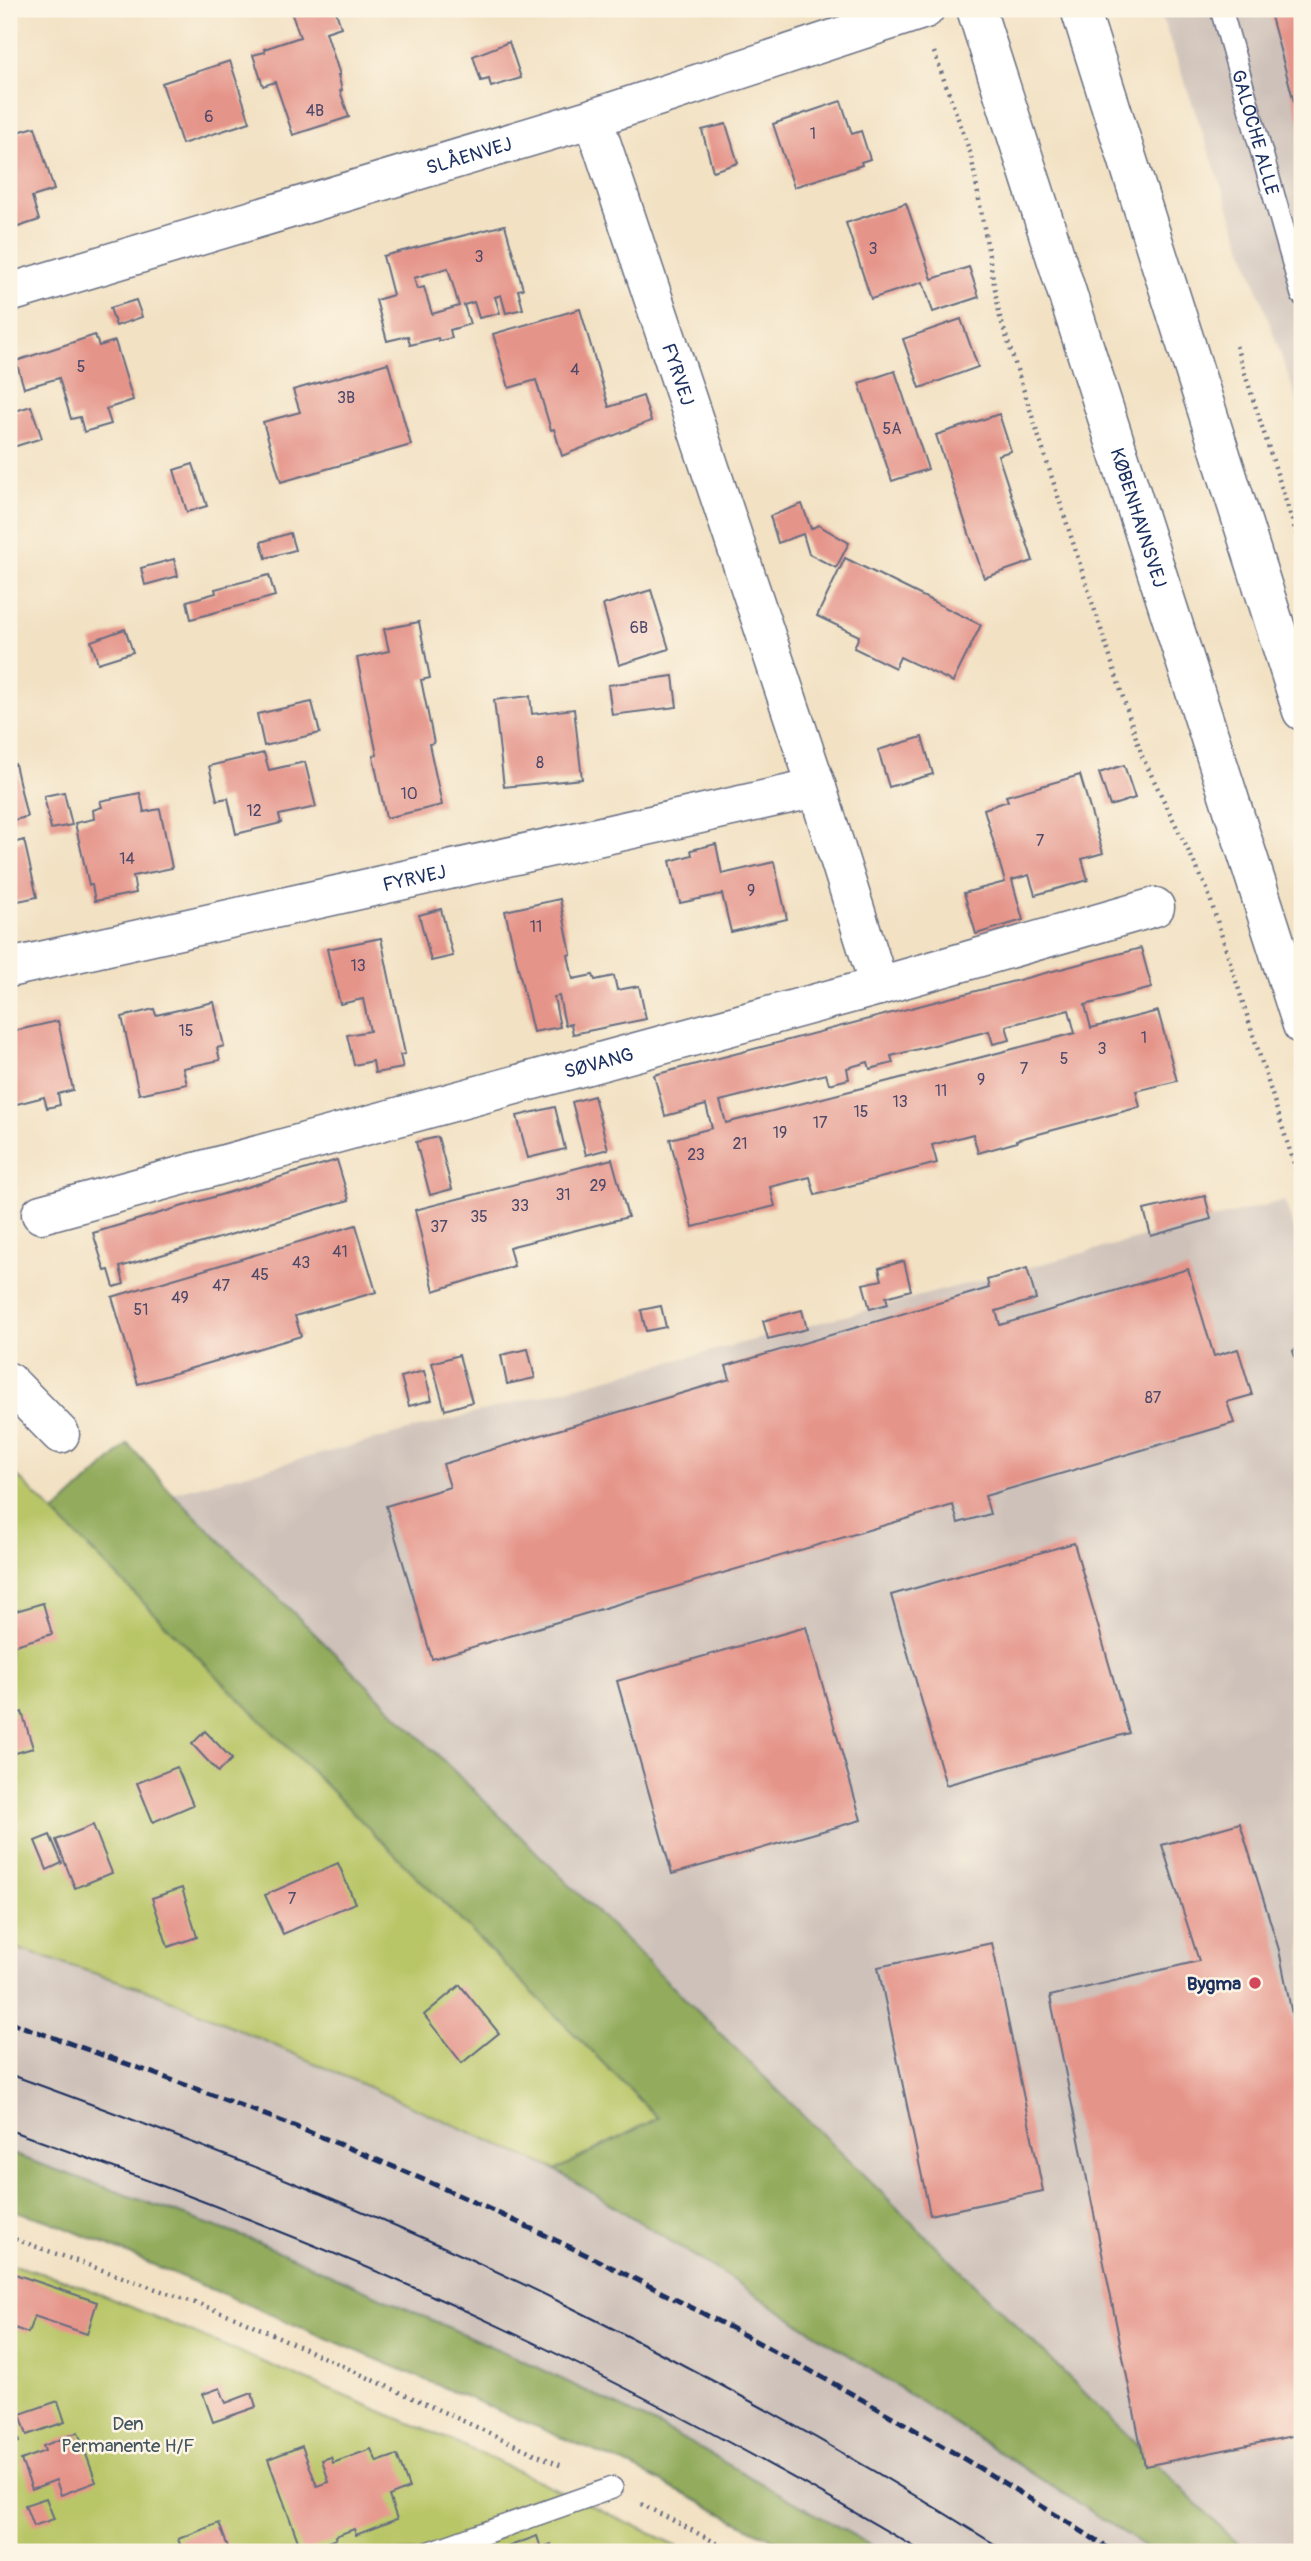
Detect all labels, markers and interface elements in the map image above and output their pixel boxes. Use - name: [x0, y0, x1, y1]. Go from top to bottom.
- street label: GALOCHE ALLE: [1226, 67, 1284, 198]
- house number: 4B: [306, 101, 324, 121]
- house number: 6: [204, 107, 214, 127]
- house number: 1: [810, 124, 816, 144]
- street label: SLÅENVEJ: [423, 132, 515, 180]
- house number: 3: [869, 239, 878, 259]
- house number: 3: [475, 247, 484, 267]
- street label: FYRVEJ: [656, 340, 699, 408]
- house number: 5: [77, 357, 85, 377]
- house number: 4: [570, 360, 580, 380]
- house number: 3B: [337, 388, 355, 408]
- house number: 5A: [882, 419, 902, 439]
- street label: KØBENHAVNSVEJ: [1105, 445, 1172, 591]
- house number: 6B: [630, 618, 648, 638]
- house number: 8: [536, 753, 544, 773]
- house number: 10: [400, 784, 418, 804]
- house number: 12: [246, 801, 262, 821]
- house number: 7: [1036, 831, 1045, 851]
- house number: 14: [119, 849, 135, 869]
- street label: FYRVEJ: [380, 860, 448, 897]
- house number: 9: [747, 881, 755, 901]
- house number: 11: [530, 917, 542, 937]
- house number: 13: [350, 956, 366, 976]
- house number: 15: [179, 1021, 193, 1041]
- house number: 1: [1141, 1028, 1147, 1048]
- house number: 3: [1098, 1039, 1107, 1059]
- street label: SØVANG: [562, 1042, 636, 1084]
- house number: 5: [1060, 1049, 1068, 1069]
- house number: 7: [1020, 1059, 1029, 1079]
- house number: 9: [977, 1070, 985, 1090]
- house number: 11: [935, 1081, 947, 1101]
- house number: 13: [892, 1092, 908, 1112]
- house number: 15: [854, 1102, 868, 1122]
- house number: 17: [813, 1113, 828, 1133]
- house number: 19: [773, 1123, 787, 1143]
- house number: 21: [732, 1134, 748, 1154]
- house number: 23: [687, 1145, 705, 1165]
- house number: 29: [589, 1176, 607, 1196]
- house number: 31: [555, 1185, 571, 1205]
- house number: 33: [511, 1196, 529, 1216]
- house number: 35: [470, 1207, 488, 1227]
- house number: 37: [430, 1217, 448, 1237]
- house number: 41: [332, 1242, 348, 1262]
- house number: 43: [292, 1253, 310, 1273]
- house number: 45: [251, 1265, 269, 1285]
- house number: 47: [212, 1276, 230, 1296]
- house number: 49: [171, 1288, 189, 1308]
- house number: 51: [134, 1300, 148, 1320]
- house number: 87: [1145, 1388, 1162, 1408]
- house number: 7: [288, 1889, 297, 1909]
- place label: Bygma: [1187, 1972, 1241, 1996]
- marker: Bygma: [1247, 1975, 1263, 1991]
- park label: Den Permanente H/F: [61, 2412, 195, 2458]

